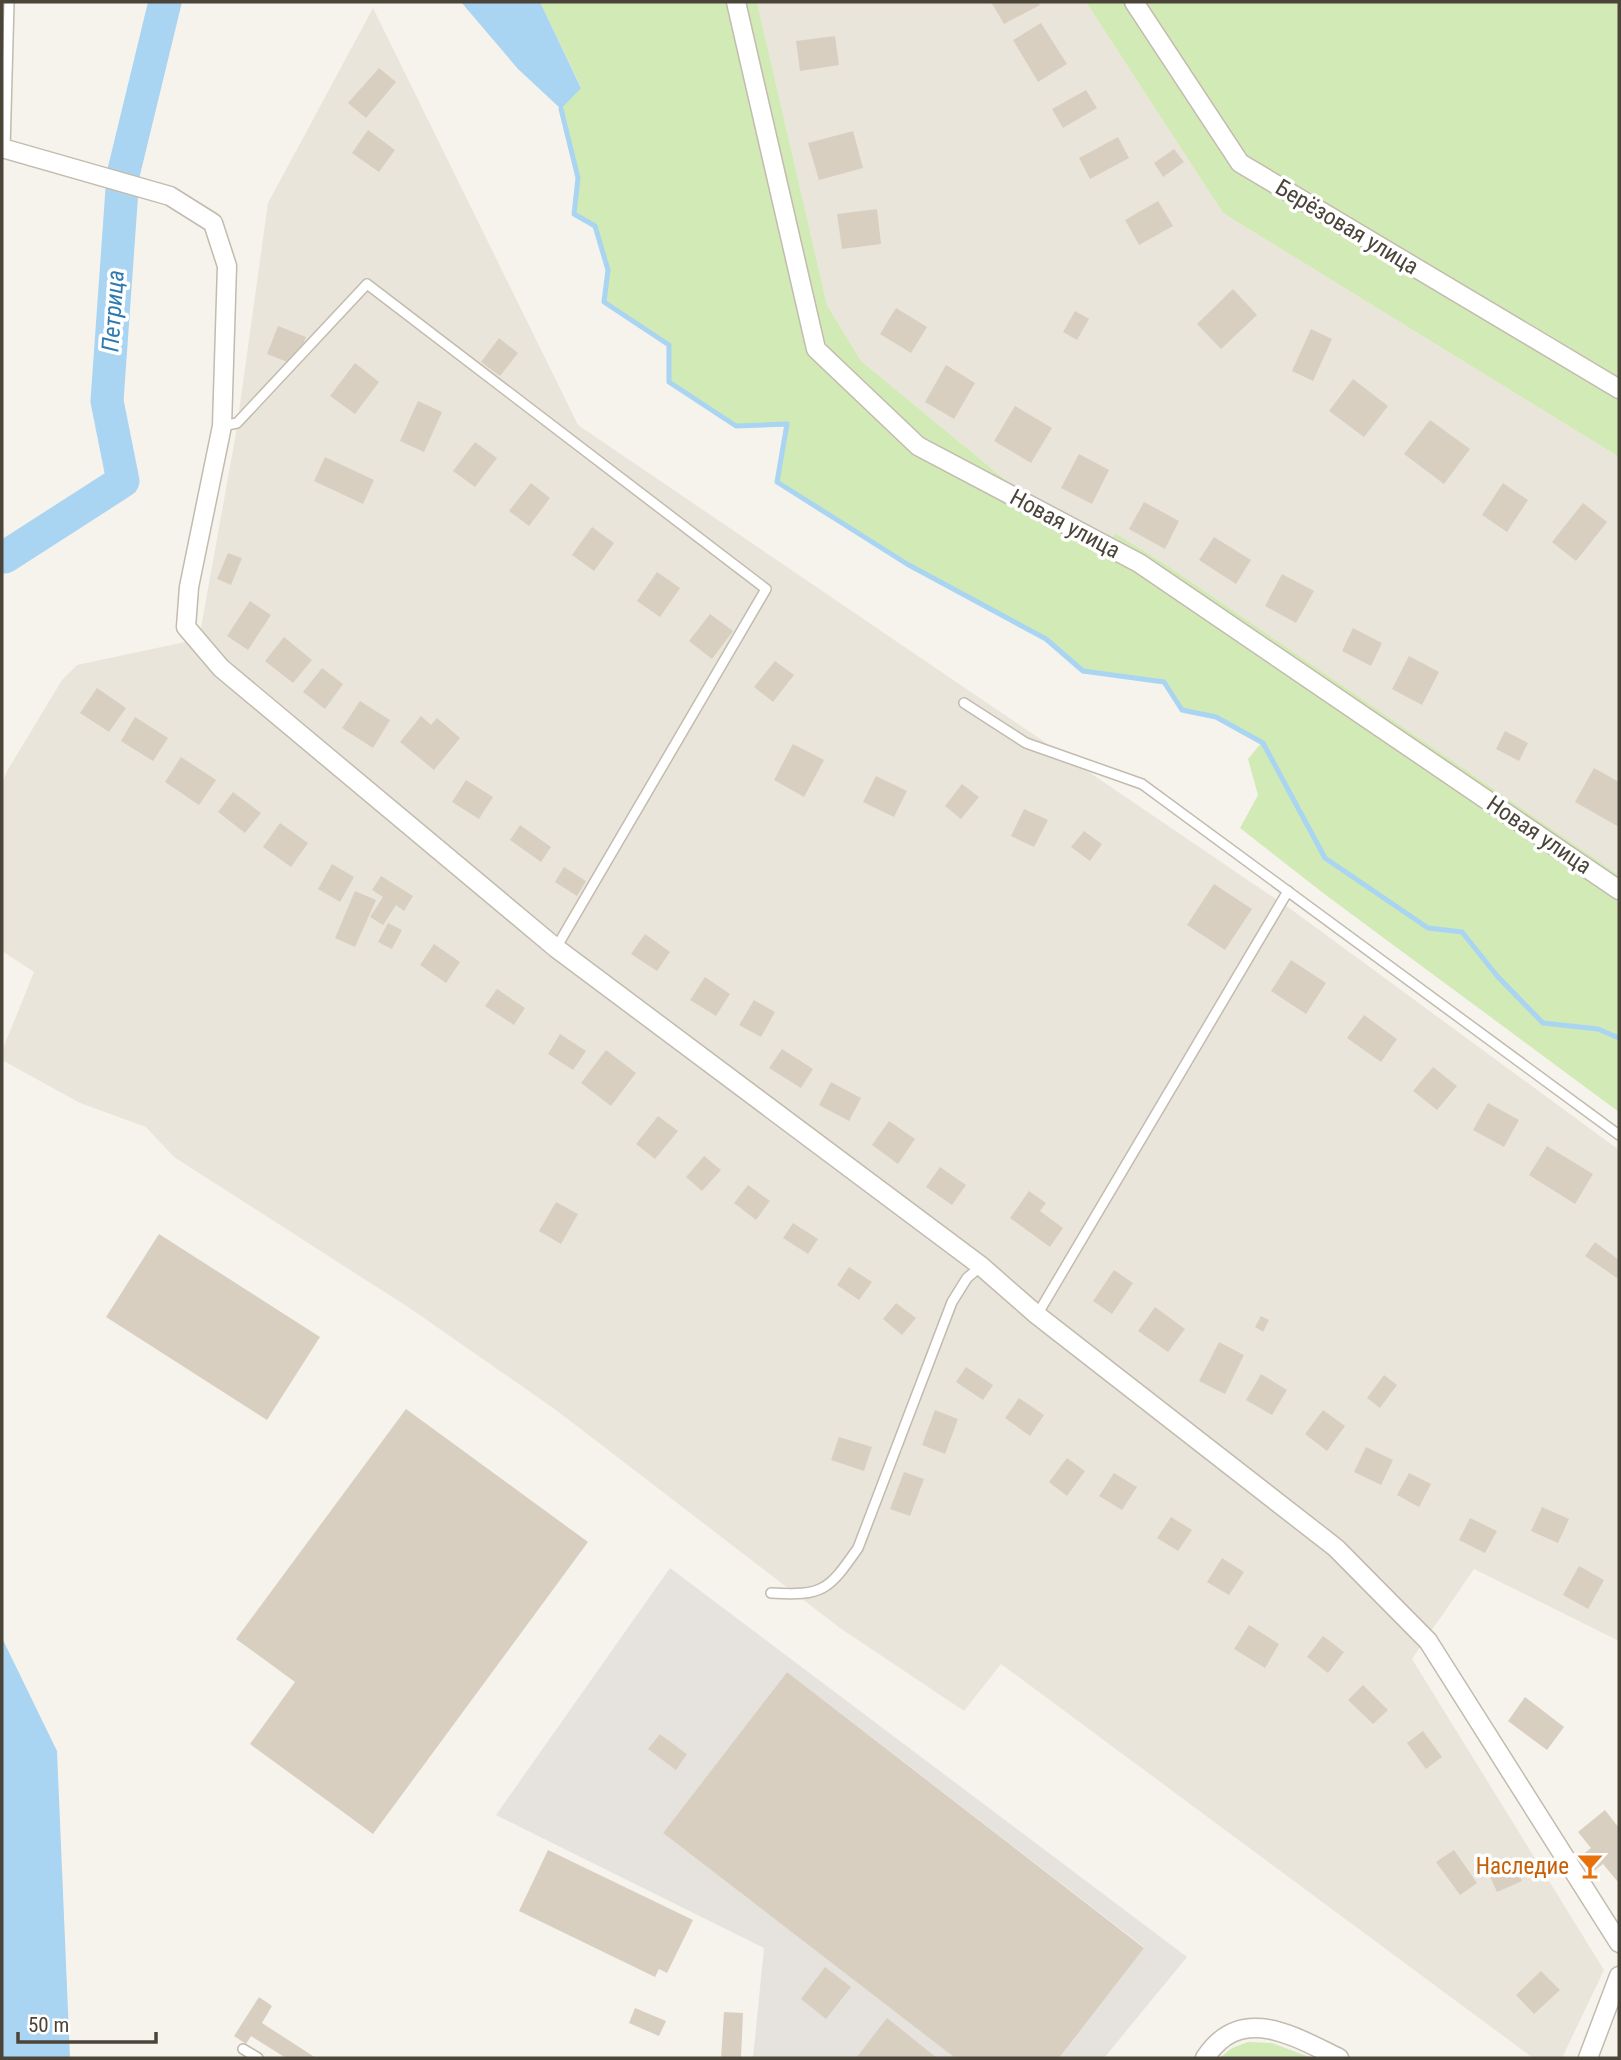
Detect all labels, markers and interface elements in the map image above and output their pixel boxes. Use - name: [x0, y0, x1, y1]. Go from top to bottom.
- street label: Берёзовая улица: [1271, 174, 1423, 280]
- water label: Петрица: [96, 269, 130, 353]
- street label: Новая улица: [1005, 484, 1125, 564]
- street label: Новая улица: [1482, 790, 1596, 880]
- bar icon: Наследие: [1575, 1851, 1605, 1881]
- place label: Наследие: [1476, 1853, 1569, 1880]
- scale bar: [18, 2000, 156, 2044]
- text: 50 m: [28, 2013, 69, 2037]

